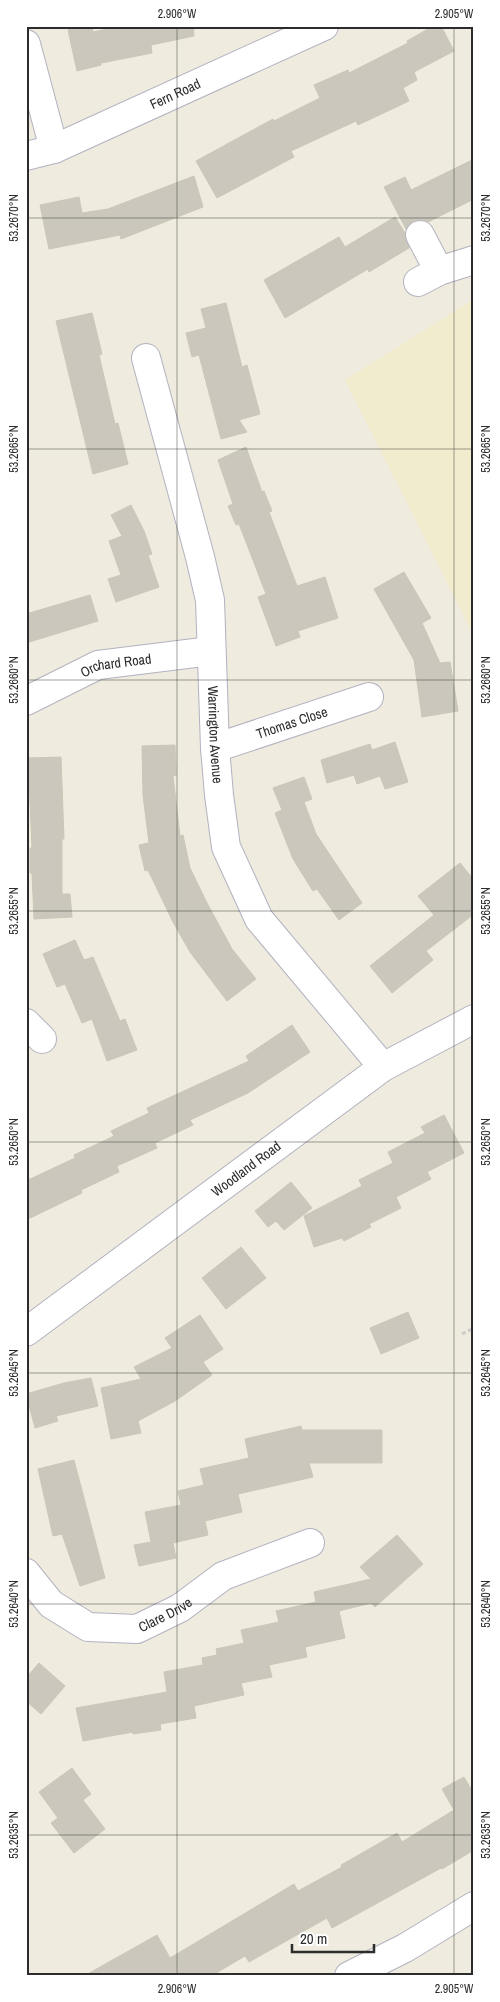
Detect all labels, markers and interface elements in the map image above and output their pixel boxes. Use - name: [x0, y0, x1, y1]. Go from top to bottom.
- text: 2.906°W: [158, 6, 197, 22]
- text: 2.905°W: [435, 6, 474, 22]
- street label: Fern Road: [147, 74, 203, 113]
- text: 53.2670°N: [6, 194, 22, 242]
- text: 53.2670°N: [478, 194, 494, 242]
- text: 53.2665°N: [6, 425, 22, 473]
- text: 53.2665°N: [478, 425, 494, 473]
- street label: Orchard Road: [77, 649, 152, 681]
- text: 53.2660°N: [6, 656, 22, 704]
- text: 53.2660°N: [478, 656, 494, 704]
- street label: Warrington Avenue: [204, 685, 227, 784]
- street label: Thomas Close: [254, 702, 330, 743]
- text: 53.2655°N: [6, 887, 22, 935]
- text: 53.2655°N: [478, 887, 494, 935]
- text: 53.2650°N: [6, 1118, 22, 1166]
- text: 53.2650°N: [478, 1118, 494, 1166]
- street label: Woodland Road: [208, 1137, 284, 1200]
- text: 53.2645°N: [6, 1349, 22, 1397]
- text: 53.2645°N: [478, 1349, 494, 1397]
- text: 53.2640°N: [6, 1580, 22, 1628]
- text: 53.2640°N: [478, 1580, 494, 1628]
- street label: Clare Drive: [135, 1593, 196, 1636]
- text: 53.2635°N: [6, 1811, 22, 1859]
- text: 53.2635°N: [478, 1811, 494, 1859]
- scale bar: [292, 1922, 375, 1954]
- text: 20 m: [300, 1928, 327, 1949]
- text: 2.906°W: [158, 1981, 197, 1997]
- text: 2.905°W: [435, 1981, 474, 1997]

